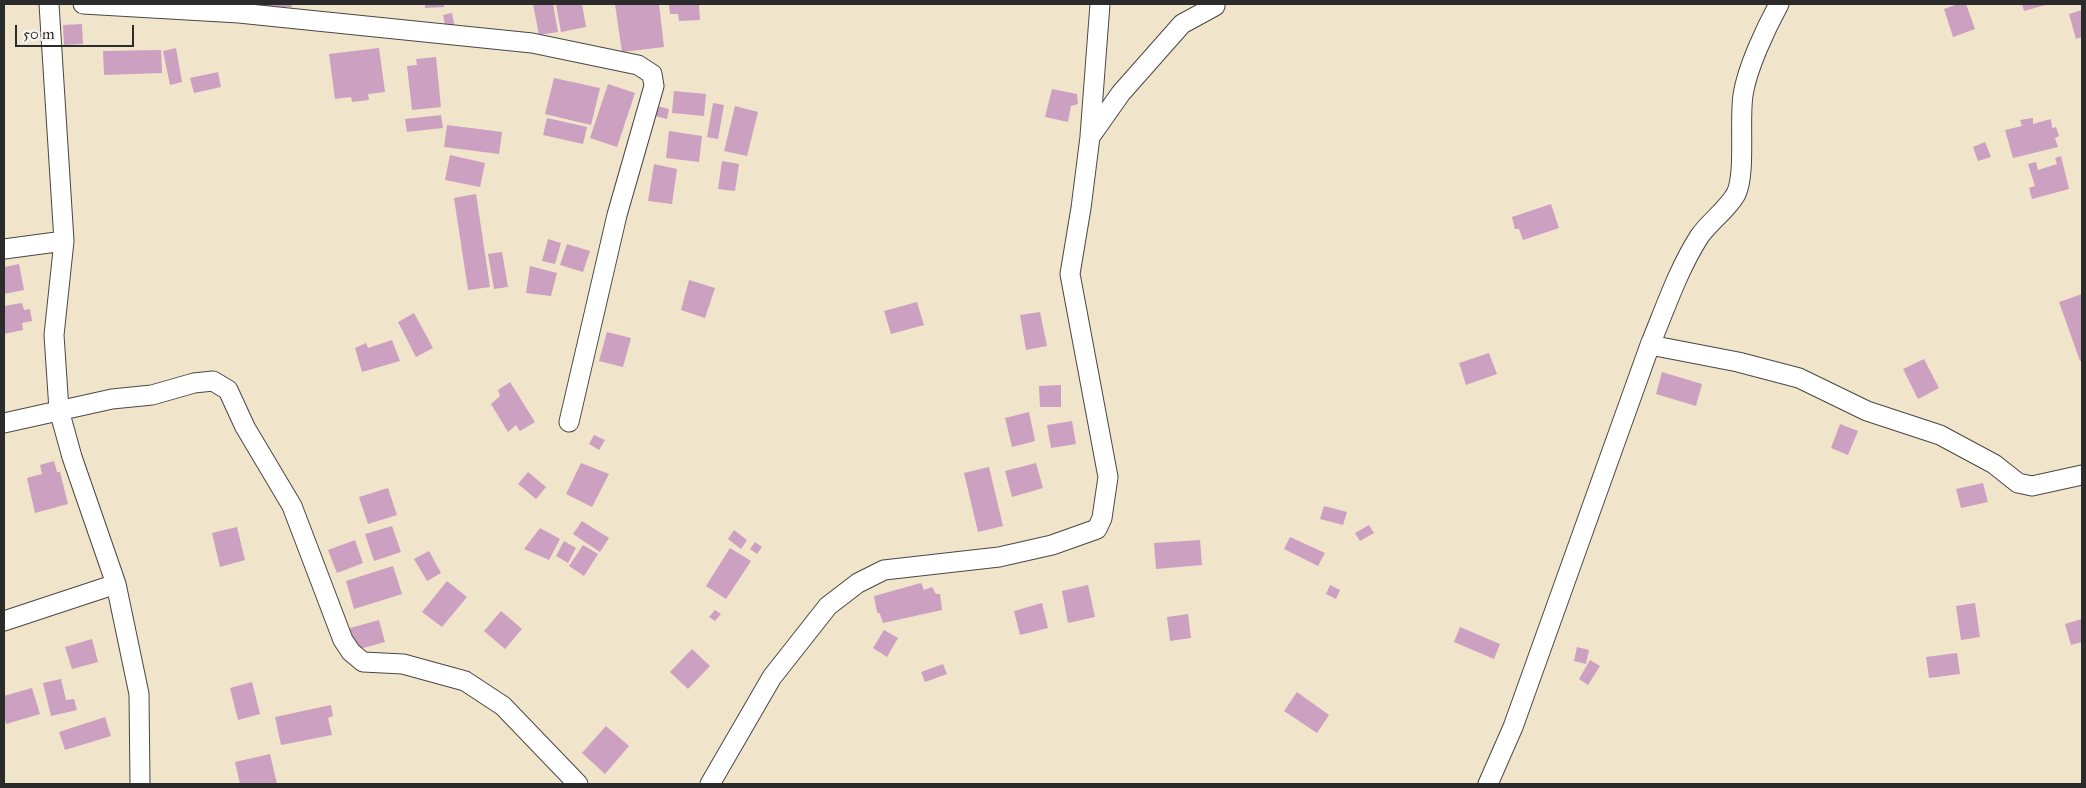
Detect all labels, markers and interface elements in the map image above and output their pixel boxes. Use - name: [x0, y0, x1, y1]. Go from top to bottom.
- scale bar: [18, 15, 136, 47]
- text: 50 m: [23, 25, 55, 43]

